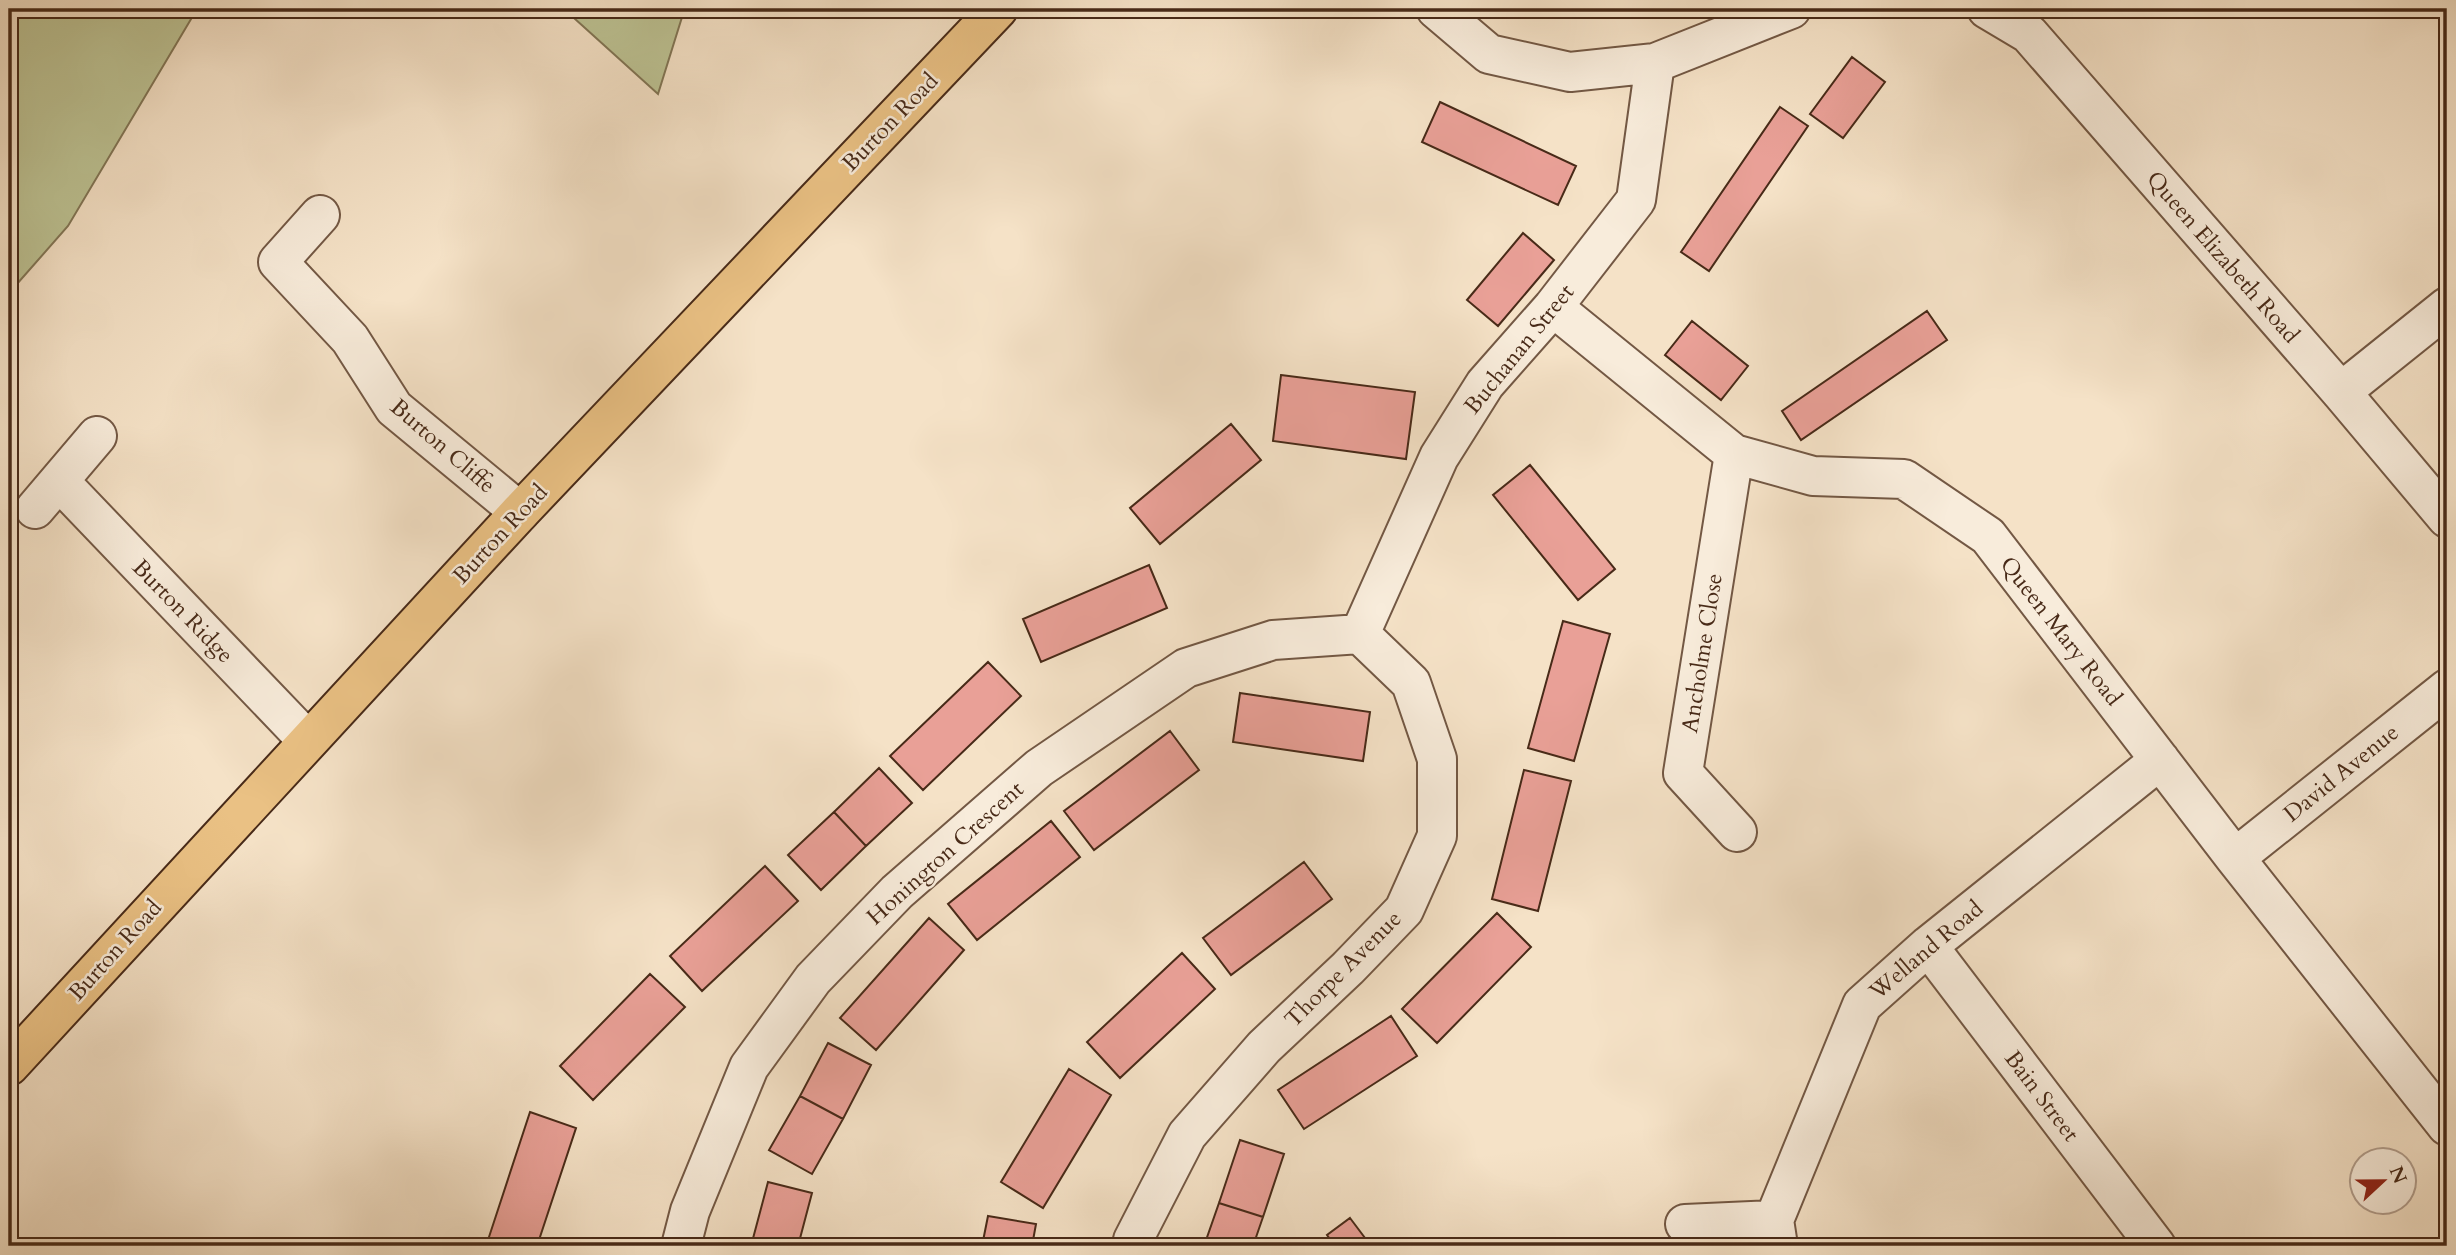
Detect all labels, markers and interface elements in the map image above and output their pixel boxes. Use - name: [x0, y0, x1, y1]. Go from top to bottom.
- street label: Burton Road: [835, 65, 945, 178]
- street label: Queen Elizabeth Road: [2140, 164, 2307, 350]
- street label: Buchanan Street: [1457, 277, 1581, 421]
- street label: Burton Cliffe: [384, 392, 502, 500]
- street label: Burton Road: [446, 477, 555, 591]
- street label: Queen Mary Road: [1993, 550, 2130, 713]
- street label: Burton Ridge: [125, 552, 241, 670]
- street label: Ancholme Close: [1674, 571, 1730, 735]
- street label: David Avenue: [2277, 717, 2405, 829]
- street label: Honington Crescent: [860, 774, 1030, 932]
- street label: Burton Road: [61, 892, 169, 1007]
- street label: Welland Road: [1862, 893, 1990, 1007]
- street label: Thorpe Avenue: [1278, 904, 1408, 1034]
- street label: Bain Street: [1998, 1044, 2086, 1148]
- north arrow: [2348, 1146, 2418, 1216]
- text: N: [2383, 1162, 2413, 1188]

